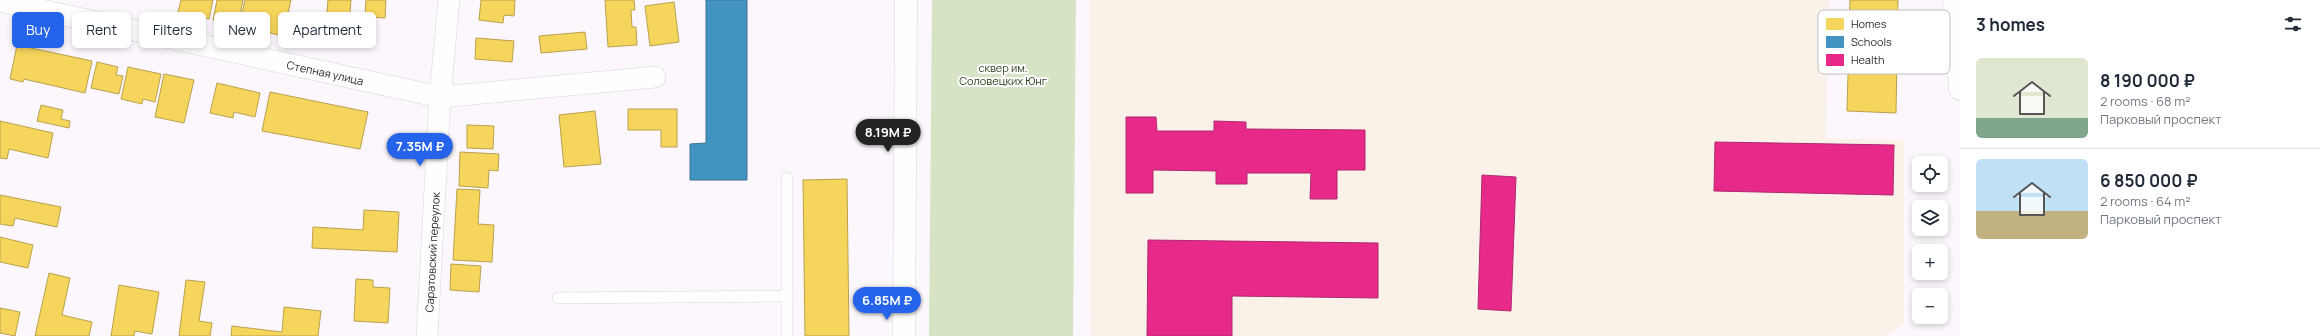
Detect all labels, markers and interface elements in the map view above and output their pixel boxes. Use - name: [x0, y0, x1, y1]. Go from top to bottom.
- legend: [1818, 10, 1950, 74]
- chip: Buy: [12, 12, 64, 48]
- chip: Rent: [72, 12, 131, 48]
- chip: Filters: [139, 12, 206, 48]
- chip: New: [214, 12, 270, 48]
- chip: Apartment: [278, 12, 376, 48]
- text: 3 homes: [1976, 13, 2045, 36]
- icon: filters: [2282, 13, 2304, 35]
- text: Homes: [1851, 16, 1887, 31]
- text: Schools: [1851, 34, 1892, 49]
- text: Health: [1851, 52, 1884, 67]
- street label: Степная улица: [286, 56, 365, 88]
- park label: сквер им. Соловецких Юнг: [959, 60, 1047, 88]
- text: 8 190 000 ₽: [2100, 69, 2195, 92]
- icon: home: [2008, 74, 2056, 122]
- text: 2 rooms · 68 m²: [2100, 92, 2190, 110]
- text: Парковый проспект: [2100, 110, 2222, 128]
- pin: 8.19M ₽: [851, 119, 925, 153]
- text: 8.19M ₽: [865, 123, 911, 141]
- pin: 7.35M ₽: [383, 133, 457, 167]
- text: 7.35M ₽: [396, 137, 444, 155]
- map controls: [1912, 156, 1948, 324]
- button: locate: [1912, 156, 1948, 192]
- text: 6 850 000 ₽: [2100, 169, 2198, 192]
- icon: home: [2008, 175, 2056, 223]
- street label: Саратовский переулок: [421, 191, 442, 313]
- text: 2 rooms · 64 m²: [2100, 192, 2191, 210]
- button: layers: [1912, 200, 1948, 236]
- text: Парковый проспект: [2100, 210, 2222, 228]
- button: +: [1912, 244, 1948, 280]
- pin: 6.85M ₽: [850, 287, 924, 321]
- button: −: [1912, 288, 1948, 324]
- text: 6.85M ₽: [862, 291, 912, 309]

